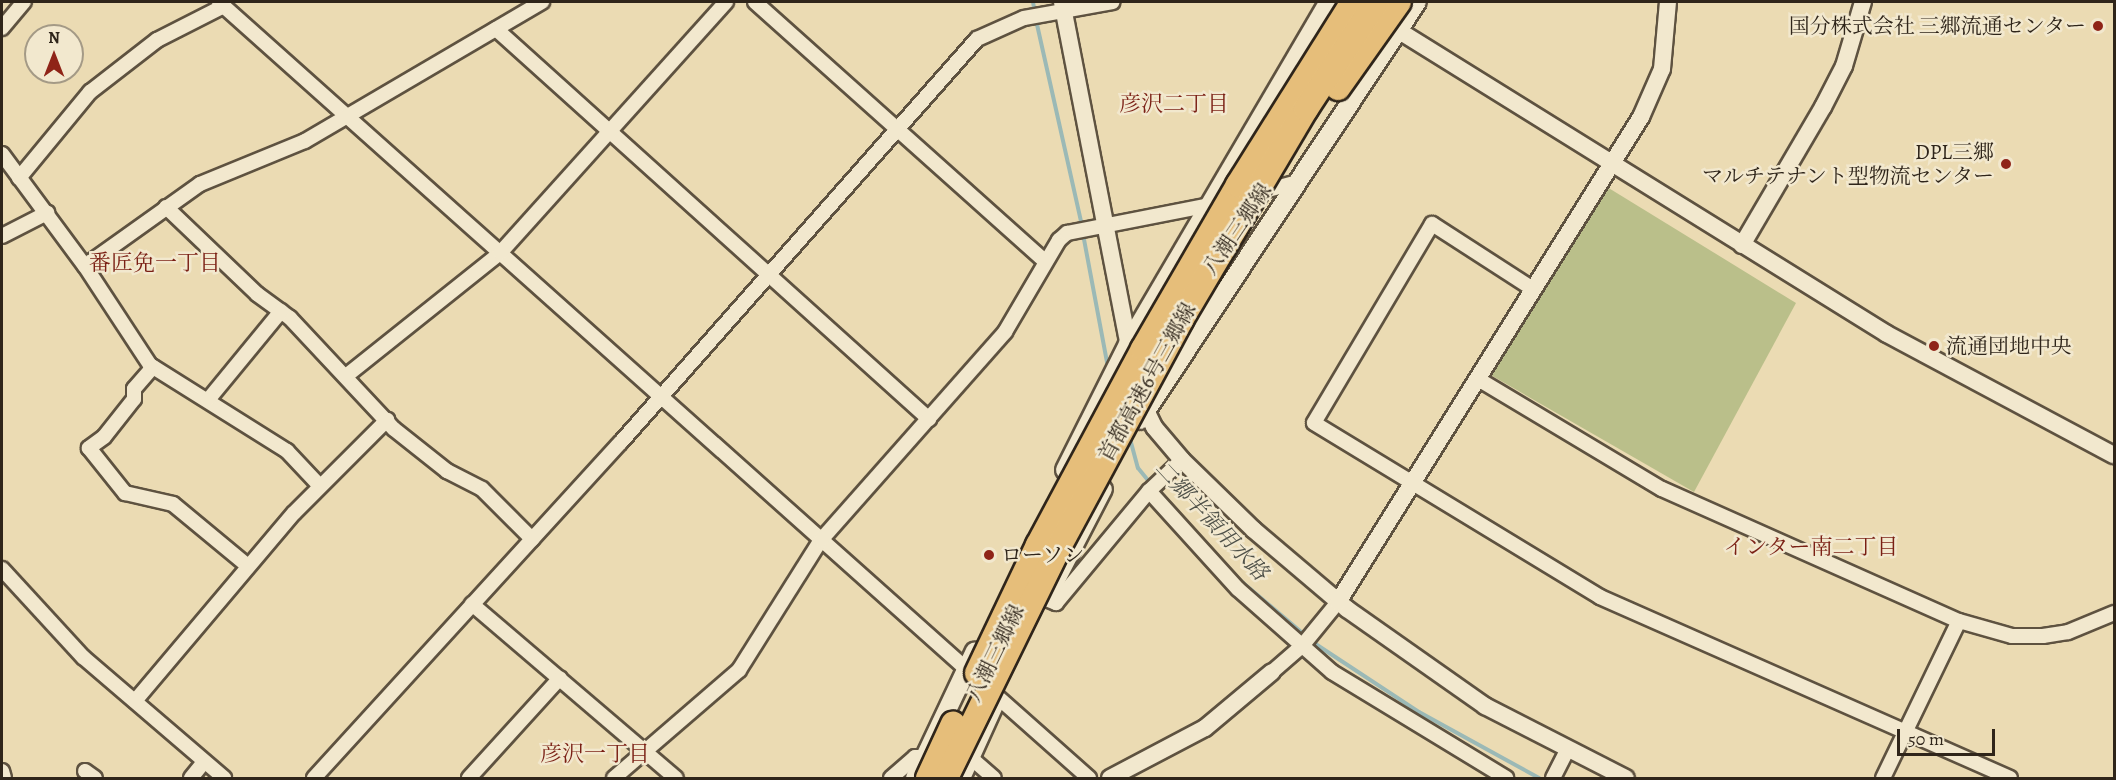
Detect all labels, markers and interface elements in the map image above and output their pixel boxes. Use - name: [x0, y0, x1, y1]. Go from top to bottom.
- place label: 国分株式会社 三郷流通センター: [1788, 13, 2086, 39]
- marker: 国分株式会社 三郷流通センター: [2091, 19, 2105, 33]
- north arrow: [24, 24, 84, 84]
- text: N: [48, 27, 60, 49]
- district label: 彦沢二丁目: [1119, 92, 1229, 118]
- place label: DPL三郷 マルチテナント型物流センター: [1700, 139, 1994, 189]
- marker: DPL三郷 マルチテナント型物流センター: [1999, 157, 2013, 171]
- street label: 八潮三郷線: [1197, 178, 1277, 280]
- district label: 番匠免一丁目: [89, 251, 221, 277]
- street label: 首都高速6号三郷線: [1093, 298, 1201, 466]
- place label: 流通団地中央: [1946, 333, 2072, 359]
- marker: 流通団地中央: [1927, 339, 1941, 353]
- water label: 二郷半領用水路: [1149, 456, 1273, 586]
- district label: インター南二丁目: [1723, 535, 1899, 561]
- place label: ローソン: [1001, 542, 1085, 568]
- marker: ローソン: [982, 548, 996, 562]
- street label: 八潮三郷線: [961, 600, 1029, 706]
- scale bar: [1900, 717, 1998, 755]
- text: 50 m: [1908, 727, 1944, 751]
- district label: 彦沢一丁目: [540, 742, 650, 768]

